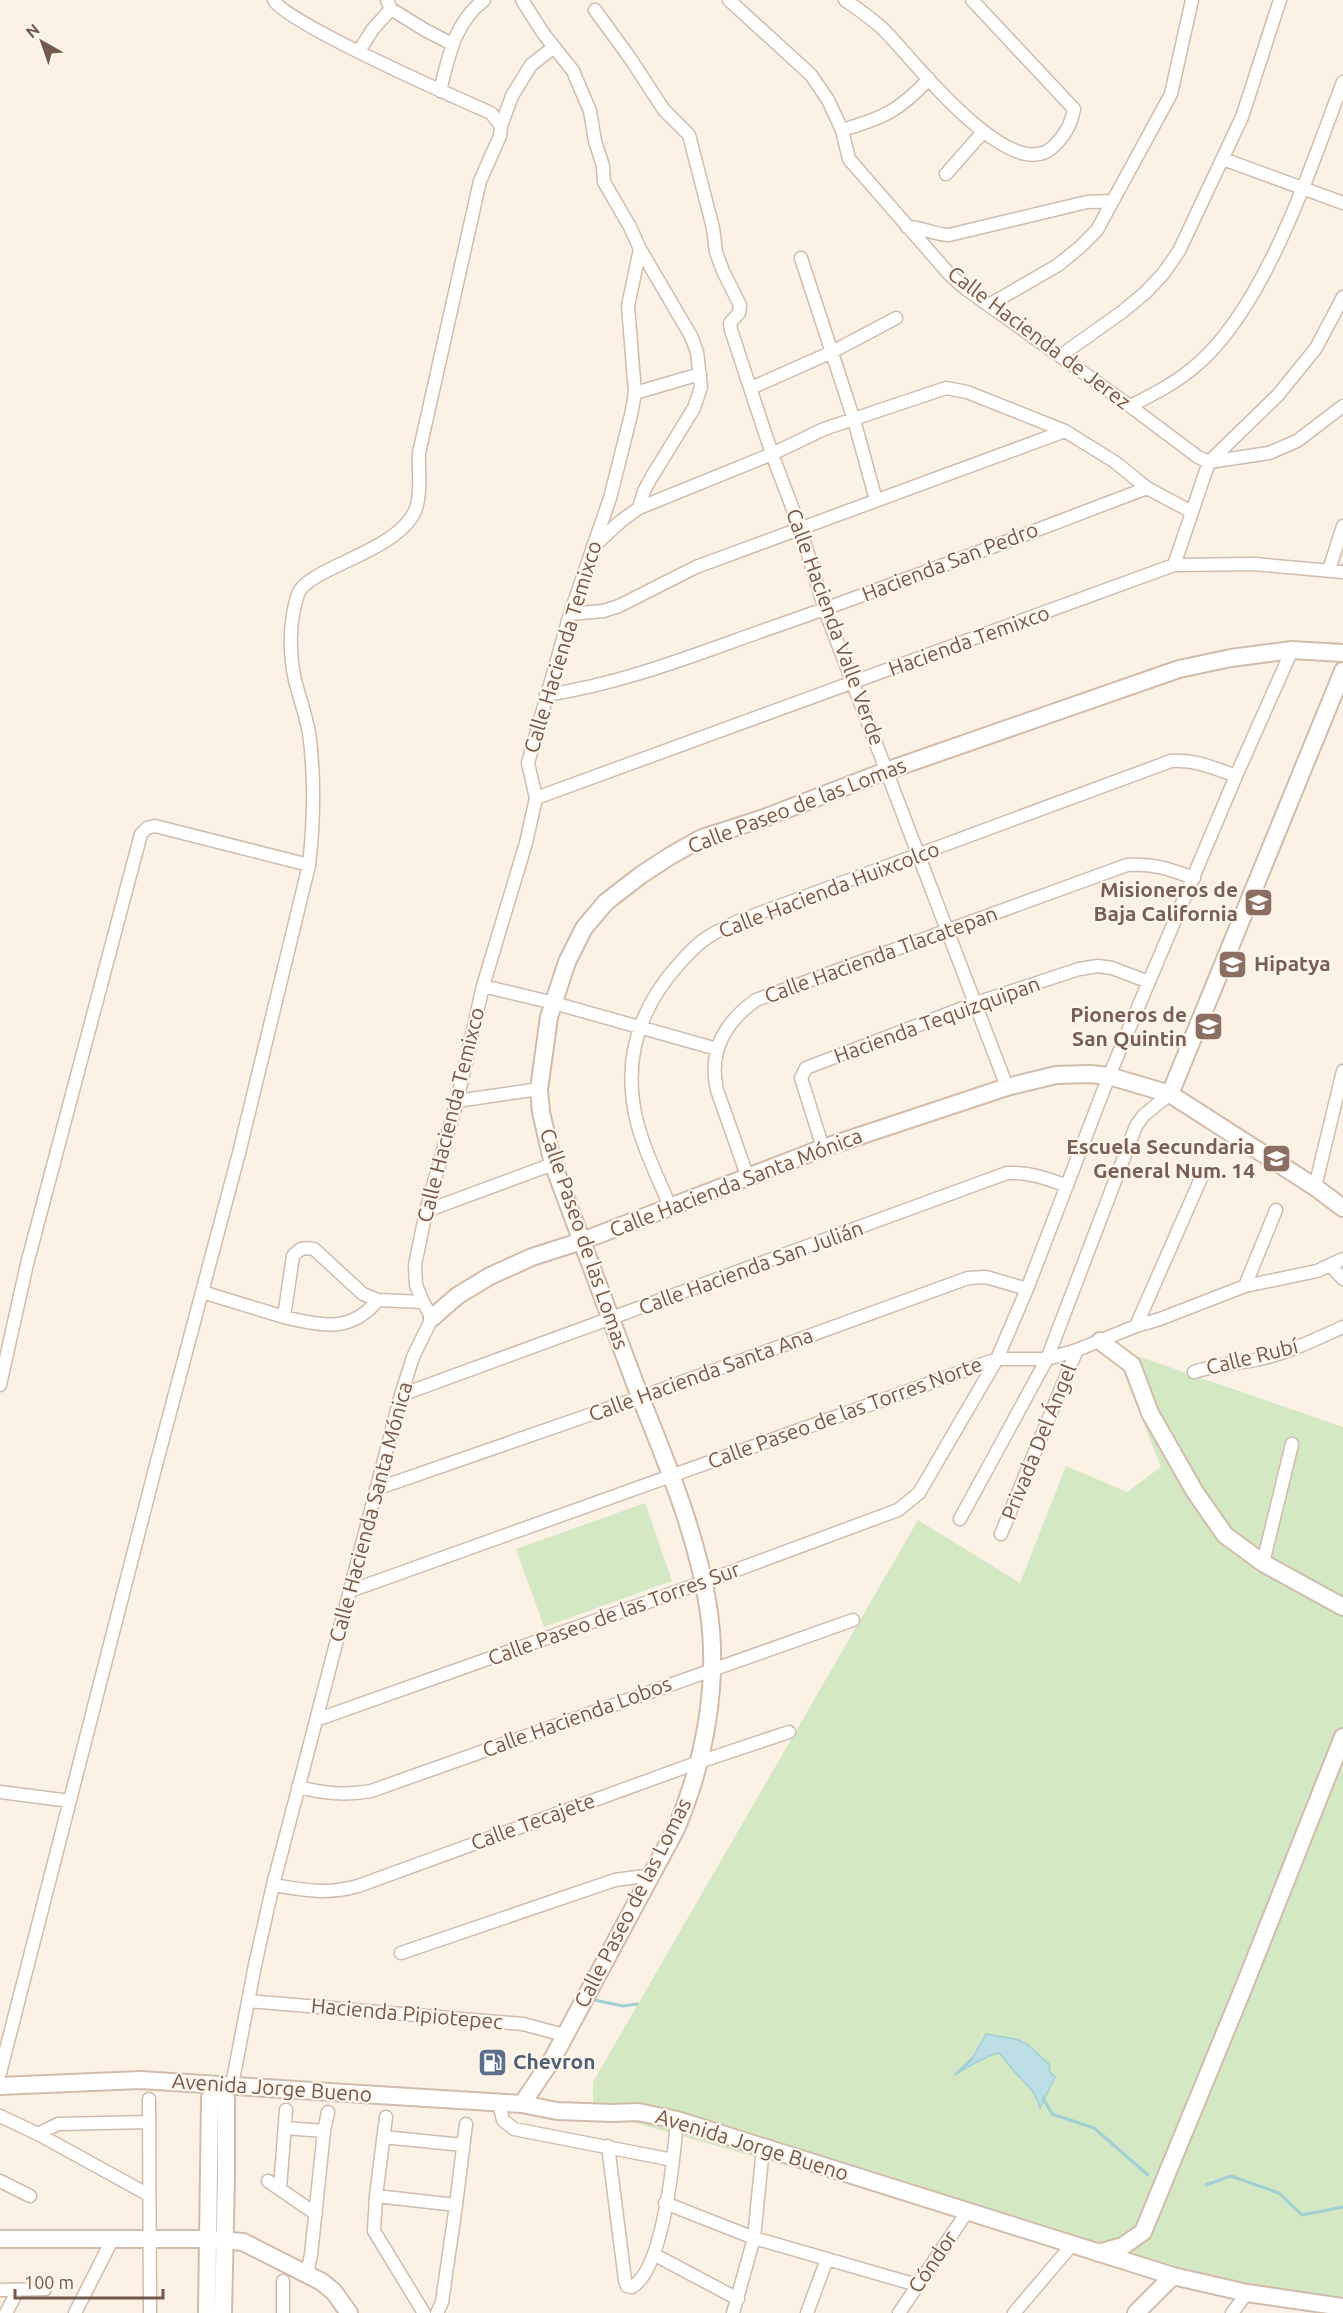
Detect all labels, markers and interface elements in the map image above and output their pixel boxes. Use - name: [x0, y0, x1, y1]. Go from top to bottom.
- north arrow: [12, 12, 72, 72]
- text: N: [22, 20, 43, 41]
- street label: Calle Hacienda de Jerez: [943, 261, 1136, 414]
- street label: Calle Hacienda Valle Verde: [782, 505, 890, 748]
- street label: Hacienda San Pedro: [858, 516, 1041, 606]
- street label: Calle Hacienda Temixco: [518, 538, 606, 756]
- street label: Hacienda Temixco: [885, 600, 1052, 680]
- street label: Calle Paseo de las Lomas: [684, 752, 909, 858]
- street label: Calle Hacienda Huixcolco: [715, 836, 942, 942]
- place label: Misioneros de Baja California: [1094, 877, 1238, 925]
- school or university icon: Misioneros de Baja California: [1243, 886, 1275, 918]
- street label: Calle Hacienda Tlacatepan: [761, 901, 1000, 1007]
- school or university icon: Hipatya: [1217, 948, 1249, 980]
- place label: Hipatya: [1254, 951, 1331, 975]
- street label: Hacienda Tequizquipan: [830, 971, 1043, 1068]
- place label: Pioneros de San Quintin: [1070, 1002, 1187, 1050]
- street label: Calle Hacienda Temixco: [412, 1005, 488, 1225]
- school or university icon: Pioneros de San Quintin: [1192, 1011, 1224, 1043]
- street label: Calle Hacienda Santa Mónica: [606, 1123, 865, 1241]
- street label: Calle Paseo de las Lomas: [536, 1125, 634, 1352]
- place label: Escuela Secundaria General Num. 14: [1066, 1134, 1255, 1182]
- school or university icon: Escuela Secundaria General Num. 14: [1260, 1143, 1292, 1175]
- street label: Calle Hacienda San Julián: [635, 1215, 866, 1319]
- street label: Calle Hacienda Santa Ana: [585, 1322, 816, 1426]
- street label: Calle Rubí: [1203, 1333, 1301, 1379]
- street label: Calle Paseo de las Torres Norte: [704, 1351, 985, 1473]
- street label: Privada Del Ángel: [996, 1360, 1080, 1523]
- street label: Calle Hacienda Santa Mónica: [324, 1379, 416, 1645]
- street label: Calle Paseo de las Torres Sur: [484, 1556, 743, 1670]
- street label: Calle Hacienda Lobos: [479, 1671, 675, 1761]
- street label: Calle Tecajete: [467, 1787, 598, 1855]
- street label: Calle Paseo de las Lomas: [569, 1794, 695, 2011]
- street label: Hacienda Pipiotepec: [310, 1993, 504, 2033]
- fuel station icon: Chevron: [476, 2046, 508, 2078]
- place label: Chevron: [513, 2049, 595, 2073]
- street label: Avenida Jorge Bueno: [171, 2068, 373, 2106]
- street label: Avenida Jorge Bueno: [653, 2103, 852, 2185]
- street label: Cóndor: [903, 2226, 962, 2297]
- scale bar: [15, 2262, 164, 2300]
- text: 100 m: [24, 2272, 74, 2292]

